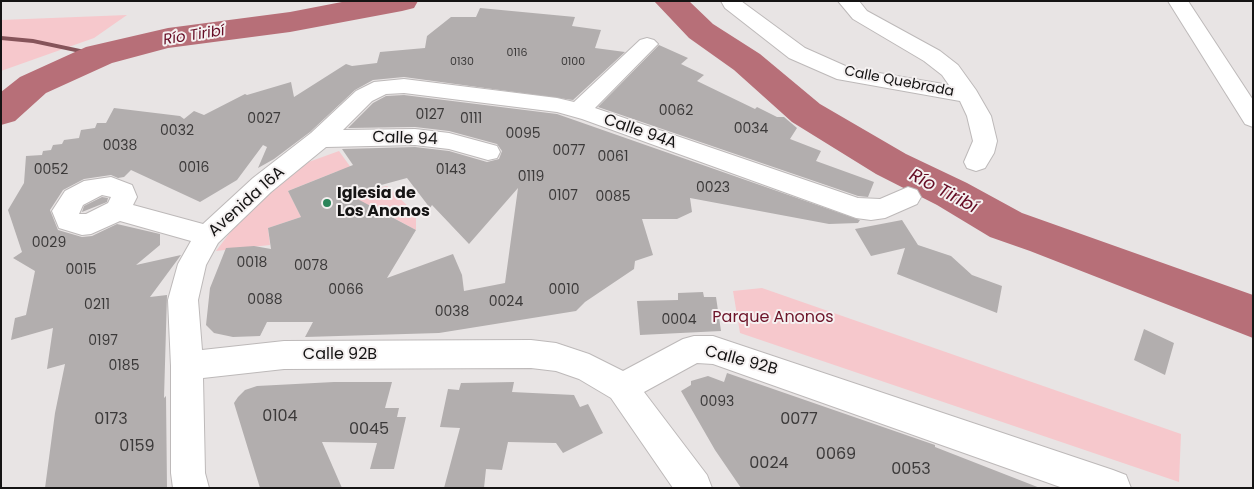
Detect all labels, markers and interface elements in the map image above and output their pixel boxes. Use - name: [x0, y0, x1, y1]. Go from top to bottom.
- water label: Río Tiribí: [162, 22, 226, 50]
- house number: 0116: [507, 46, 527, 60]
- house number: 0130: [450, 55, 474, 69]
- house number: 0100: [561, 55, 585, 69]
- street label: Calle Quebrada: [843, 63, 955, 101]
- house number: 0062: [659, 103, 693, 119]
- house number: 0127: [416, 107, 444, 123]
- house number: 0027: [247, 111, 281, 127]
- house number: 0111: [460, 111, 482, 127]
- street label: Calle 94A: [601, 111, 679, 153]
- house number: 0034: [734, 121, 768, 137]
- house number: 0032: [160, 123, 194, 139]
- house number: 0095: [505, 126, 541, 142]
- street label: Calle 94: [372, 128, 438, 150]
- house number: 0038: [103, 138, 137, 154]
- house number: 0077: [553, 143, 585, 159]
- house number: 0061: [598, 149, 628, 165]
- house number: 0016: [179, 160, 209, 176]
- house number: 0052: [34, 162, 68, 178]
- house number: 0143: [436, 162, 466, 178]
- street label: Avenida 16A: [205, 163, 289, 241]
- water label: Río Tiribí: [905, 165, 981, 219]
- house number: 0119: [518, 169, 544, 185]
- house number: 0023: [696, 180, 730, 196]
- place label: Iglesia de Los Anonos: [337, 184, 430, 222]
- house number: 0107: [548, 188, 578, 204]
- house number: 0085: [595, 189, 631, 205]
- marker: Iglesia de Los Anonos: [321, 197, 333, 209]
- house number: 0029: [32, 235, 66, 251]
- house number: 0018: [237, 255, 267, 271]
- house number: 0078: [294, 258, 328, 274]
- house number: 0015: [66, 262, 96, 278]
- house number: 0066: [328, 282, 364, 298]
- house number: 0010: [549, 282, 579, 298]
- house number: 0088: [247, 292, 283, 308]
- house number: 0024: [489, 294, 523, 310]
- house number: 0211: [84, 297, 110, 313]
- house number: 0038: [435, 304, 469, 320]
- park label: Parque Anonos: [712, 308, 834, 328]
- house number: 0004: [661, 312, 697, 328]
- house number: 0197: [88, 333, 118, 349]
- street label: Calle 92B: [703, 342, 779, 380]
- street label: Calle 92B: [303, 345, 377, 365]
- house number: 0185: [109, 358, 139, 374]
- house number: 0093: [700, 394, 734, 410]
- house number: 0104: [262, 407, 298, 427]
- house number: 0173: [94, 410, 128, 430]
- house number: 0077: [780, 410, 818, 430]
- house number: 0045: [349, 420, 389, 440]
- house number: 0159: [119, 437, 155, 457]
- house number: 0069: [816, 445, 856, 465]
- house number: 0024: [749, 454, 789, 474]
- house number: 0053: [891, 460, 931, 480]

